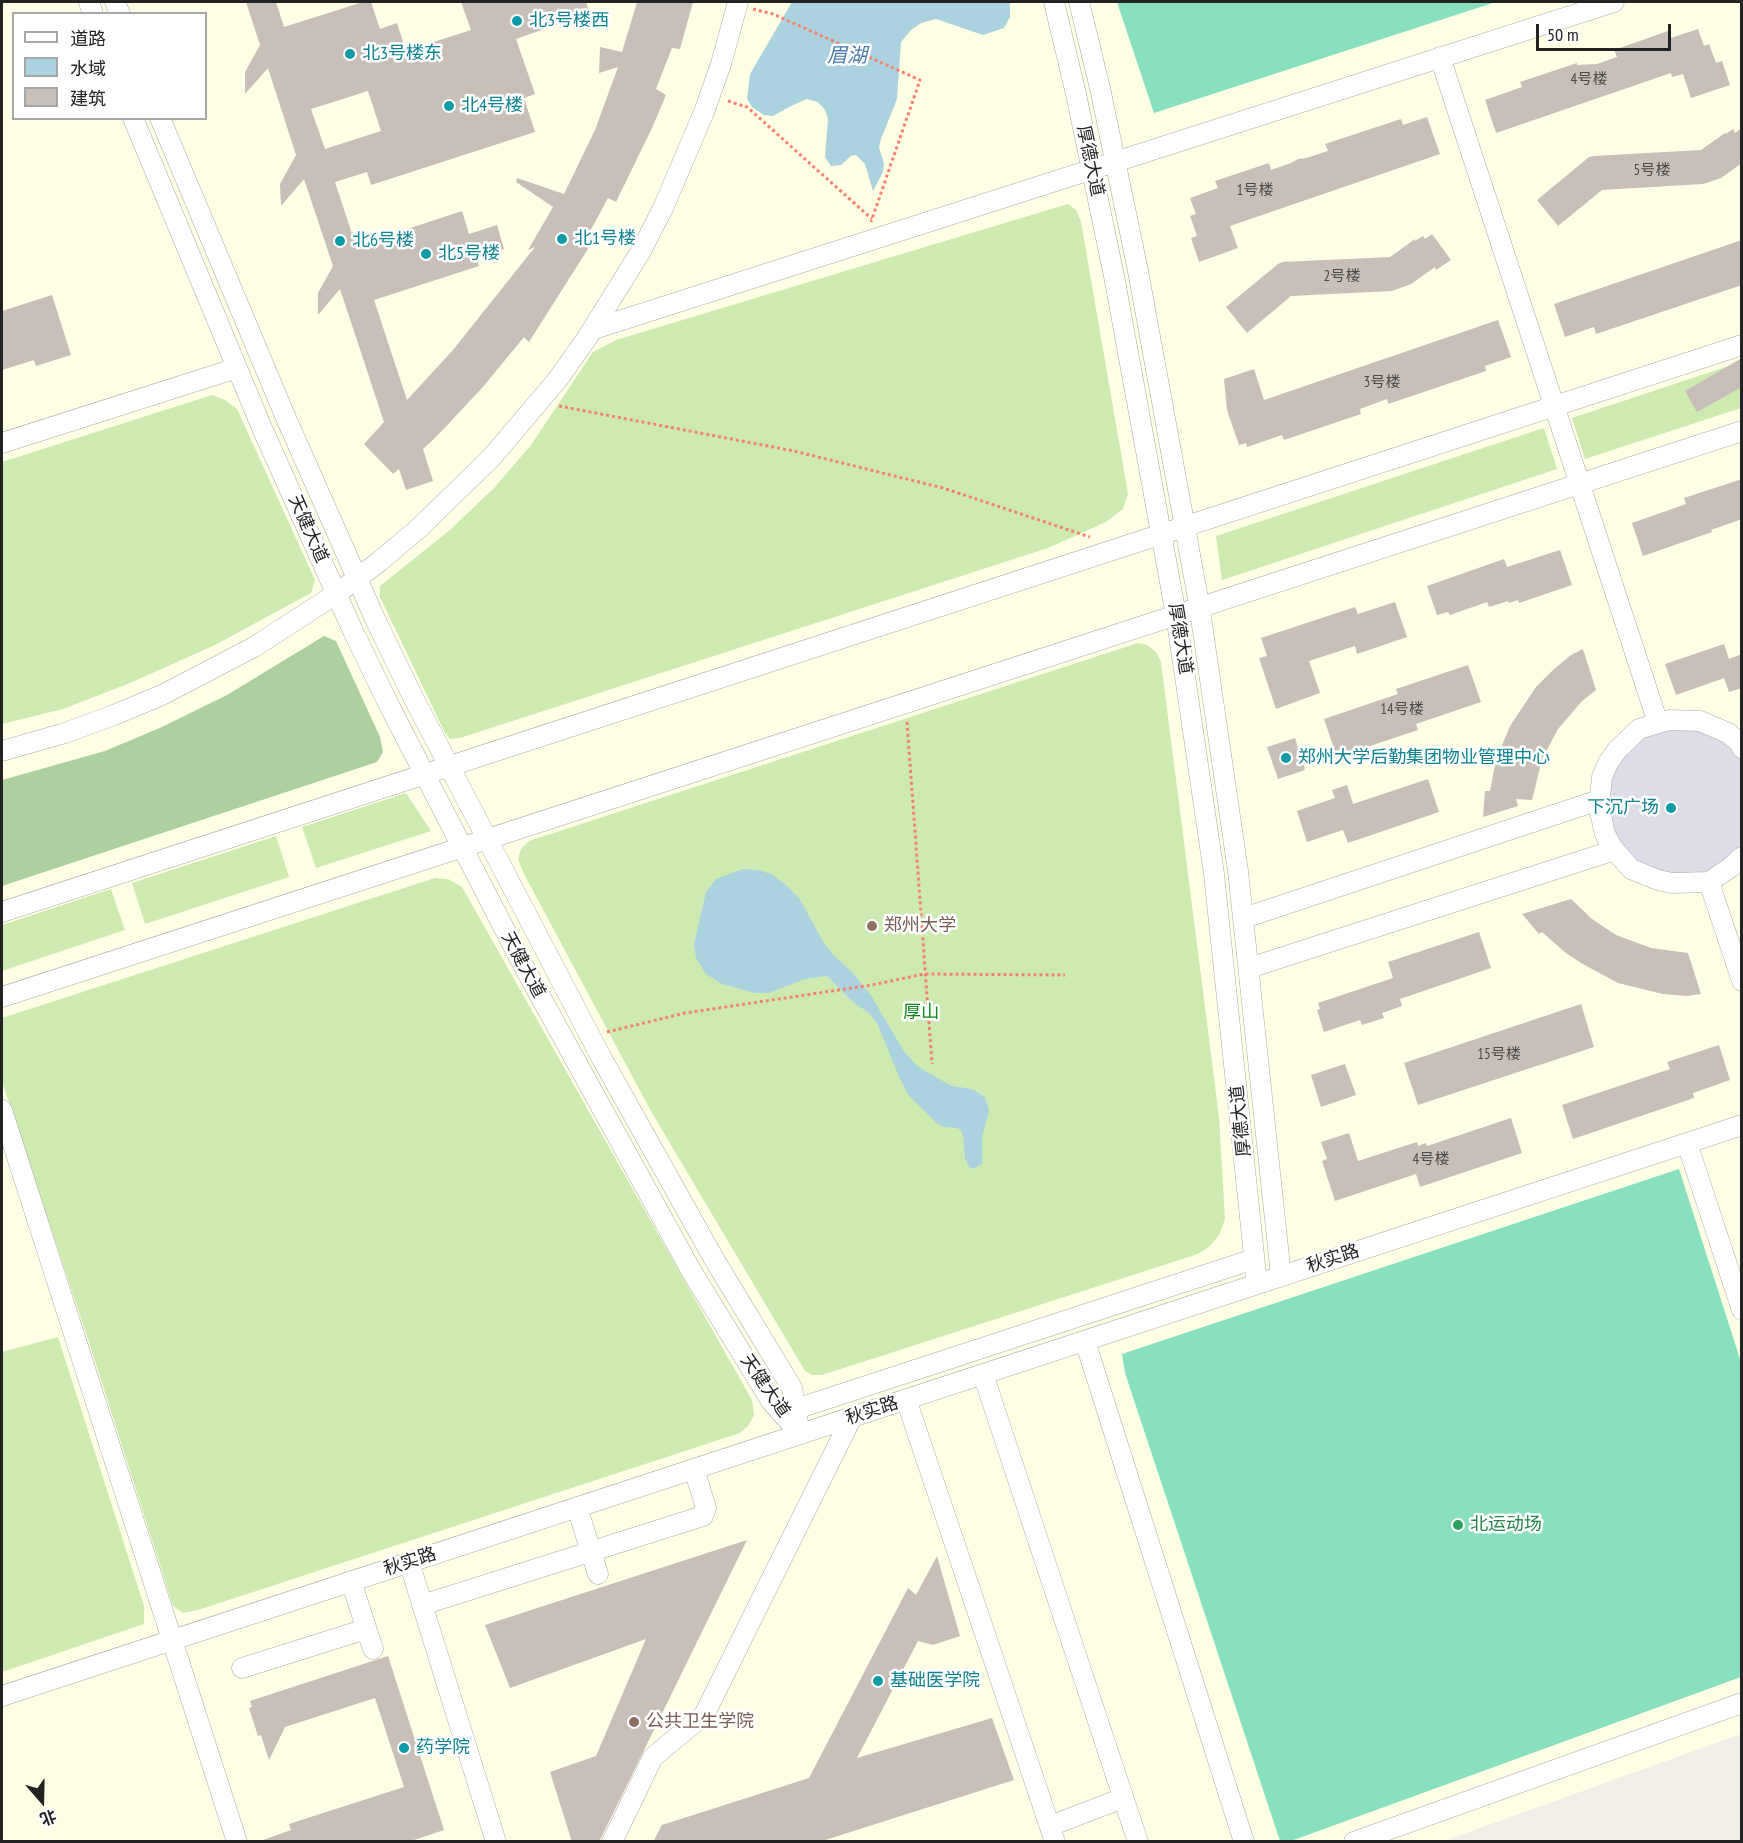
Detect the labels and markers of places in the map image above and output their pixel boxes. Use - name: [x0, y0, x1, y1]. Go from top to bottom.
- place label: 北3号楼西: [529, 10, 609, 32]
- marker: 北3号楼西: [510, 14, 524, 28]
- place label: 北3号楼东: [362, 43, 442, 65]
- marker: 北3号楼东: [343, 47, 357, 61]
- place label: 北4号楼: [461, 95, 523, 117]
- marker: 北4号楼: [442, 99, 456, 113]
- place label: 北1号楼: [574, 228, 636, 250]
- place label: 北6号楼: [352, 230, 414, 252]
- marker: 北1号楼: [555, 232, 569, 246]
- marker: 北6号楼: [333, 234, 347, 248]
- place label: 北5号楼: [438, 243, 500, 265]
- marker: 北5号楼: [419, 247, 433, 261]
- place label: 郑州大学后勤集团物业管理中心: [1298, 747, 1550, 769]
- marker: 郑州大学后勤集团物业管理中心: [1279, 751, 1293, 765]
- place label: 下沉广场: [1587, 797, 1659, 819]
- marker: 下沉广场: [1664, 801, 1678, 815]
- place label: 郑州大学: [884, 915, 956, 937]
- marker: 郑州大学: [865, 919, 879, 933]
- place label: 北运动场: [1470, 1514, 1542, 1536]
- marker: 北运动场: [1451, 1518, 1465, 1532]
- place label: 基础医学院: [890, 1670, 980, 1692]
- marker: 基础医学院: [871, 1674, 885, 1688]
- place label: 公共卫生学院: [646, 1711, 754, 1733]
- marker: 公共卫生学院: [627, 1715, 641, 1729]
- place label: 药学院: [416, 1737, 470, 1759]
- marker: 药学院: [397, 1741, 411, 1755]

